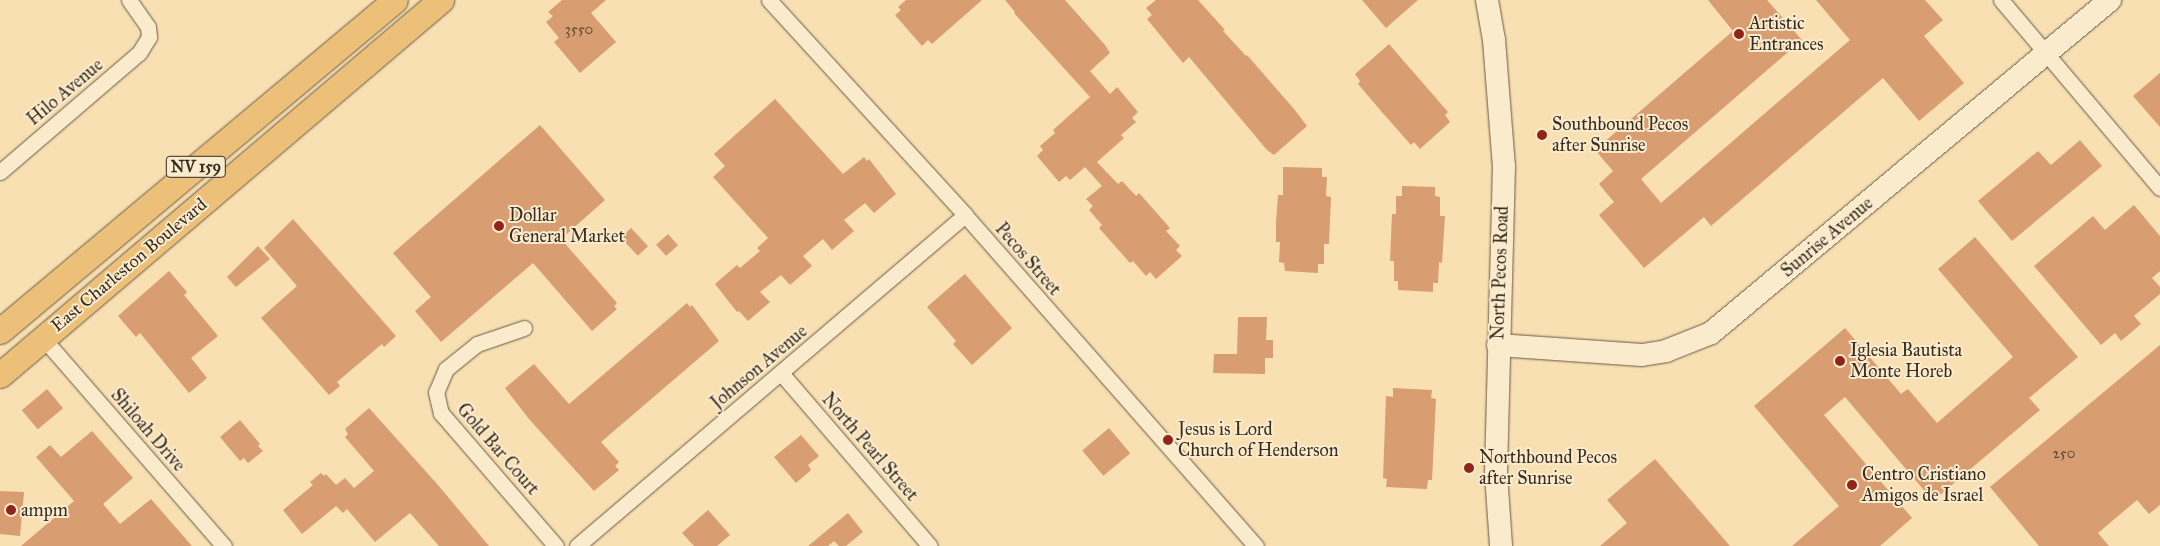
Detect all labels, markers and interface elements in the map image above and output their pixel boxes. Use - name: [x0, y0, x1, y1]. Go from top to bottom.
- place label: Artistic Entrances: [1749, 13, 1824, 56]
- house number: 3550: [565, 21, 593, 39]
- marker: Artistic Entrances: [1733, 28, 1745, 40]
- street label: Hilo Avenue: [23, 54, 107, 130]
- place label: Southbound Pecos after Sunrise: [1552, 114, 1688, 156]
- marker: Southbound Pecos after Sunrise: [1536, 129, 1548, 141]
- road number: NV 159: [165, 154, 227, 180]
- street label: Sunrise Avenue: [1777, 192, 1877, 282]
- street label: East Charleston Boulevard: [47, 193, 211, 337]
- place label: Dollar General Market: [509, 205, 625, 248]
- street label: North Pecos Road: [1487, 206, 1513, 340]
- street label: Pecos Street: [991, 218, 1065, 300]
- marker: Dollar General Market: [493, 220, 505, 232]
- street label: Johnson Avenue: [706, 320, 812, 414]
- place label: Iglesia Bautista Monte Horeb: [1850, 340, 1962, 382]
- marker: Iglesia Bautista Monte Horeb: [1834, 355, 1846, 367]
- street label: Shiloah Drive: [106, 384, 190, 476]
- street label: North Pearl Street: [817, 389, 923, 505]
- street label: Gold Bar Court: [452, 399, 544, 499]
- place label: Jesus is Lord Church of Henderson: [1178, 419, 1338, 462]
- marker: Jesus is Lord Church of Henderson: [1162, 434, 1174, 446]
- house number: 250: [2053, 445, 2075, 463]
- place label: Northbound Pecos after Sunrise: [1479, 447, 1617, 489]
- marker: Northbound Pecos after Sunrise: [1463, 462, 1475, 474]
- place label: Centro Cristiano Amigos de Israel: [1862, 464, 1986, 506]
- marker: Centro Cristiano Amigos de Israel: [1846, 479, 1858, 491]
- place label: ampm: [21, 499, 68, 521]
- marker: ampm: [5, 504, 17, 516]

